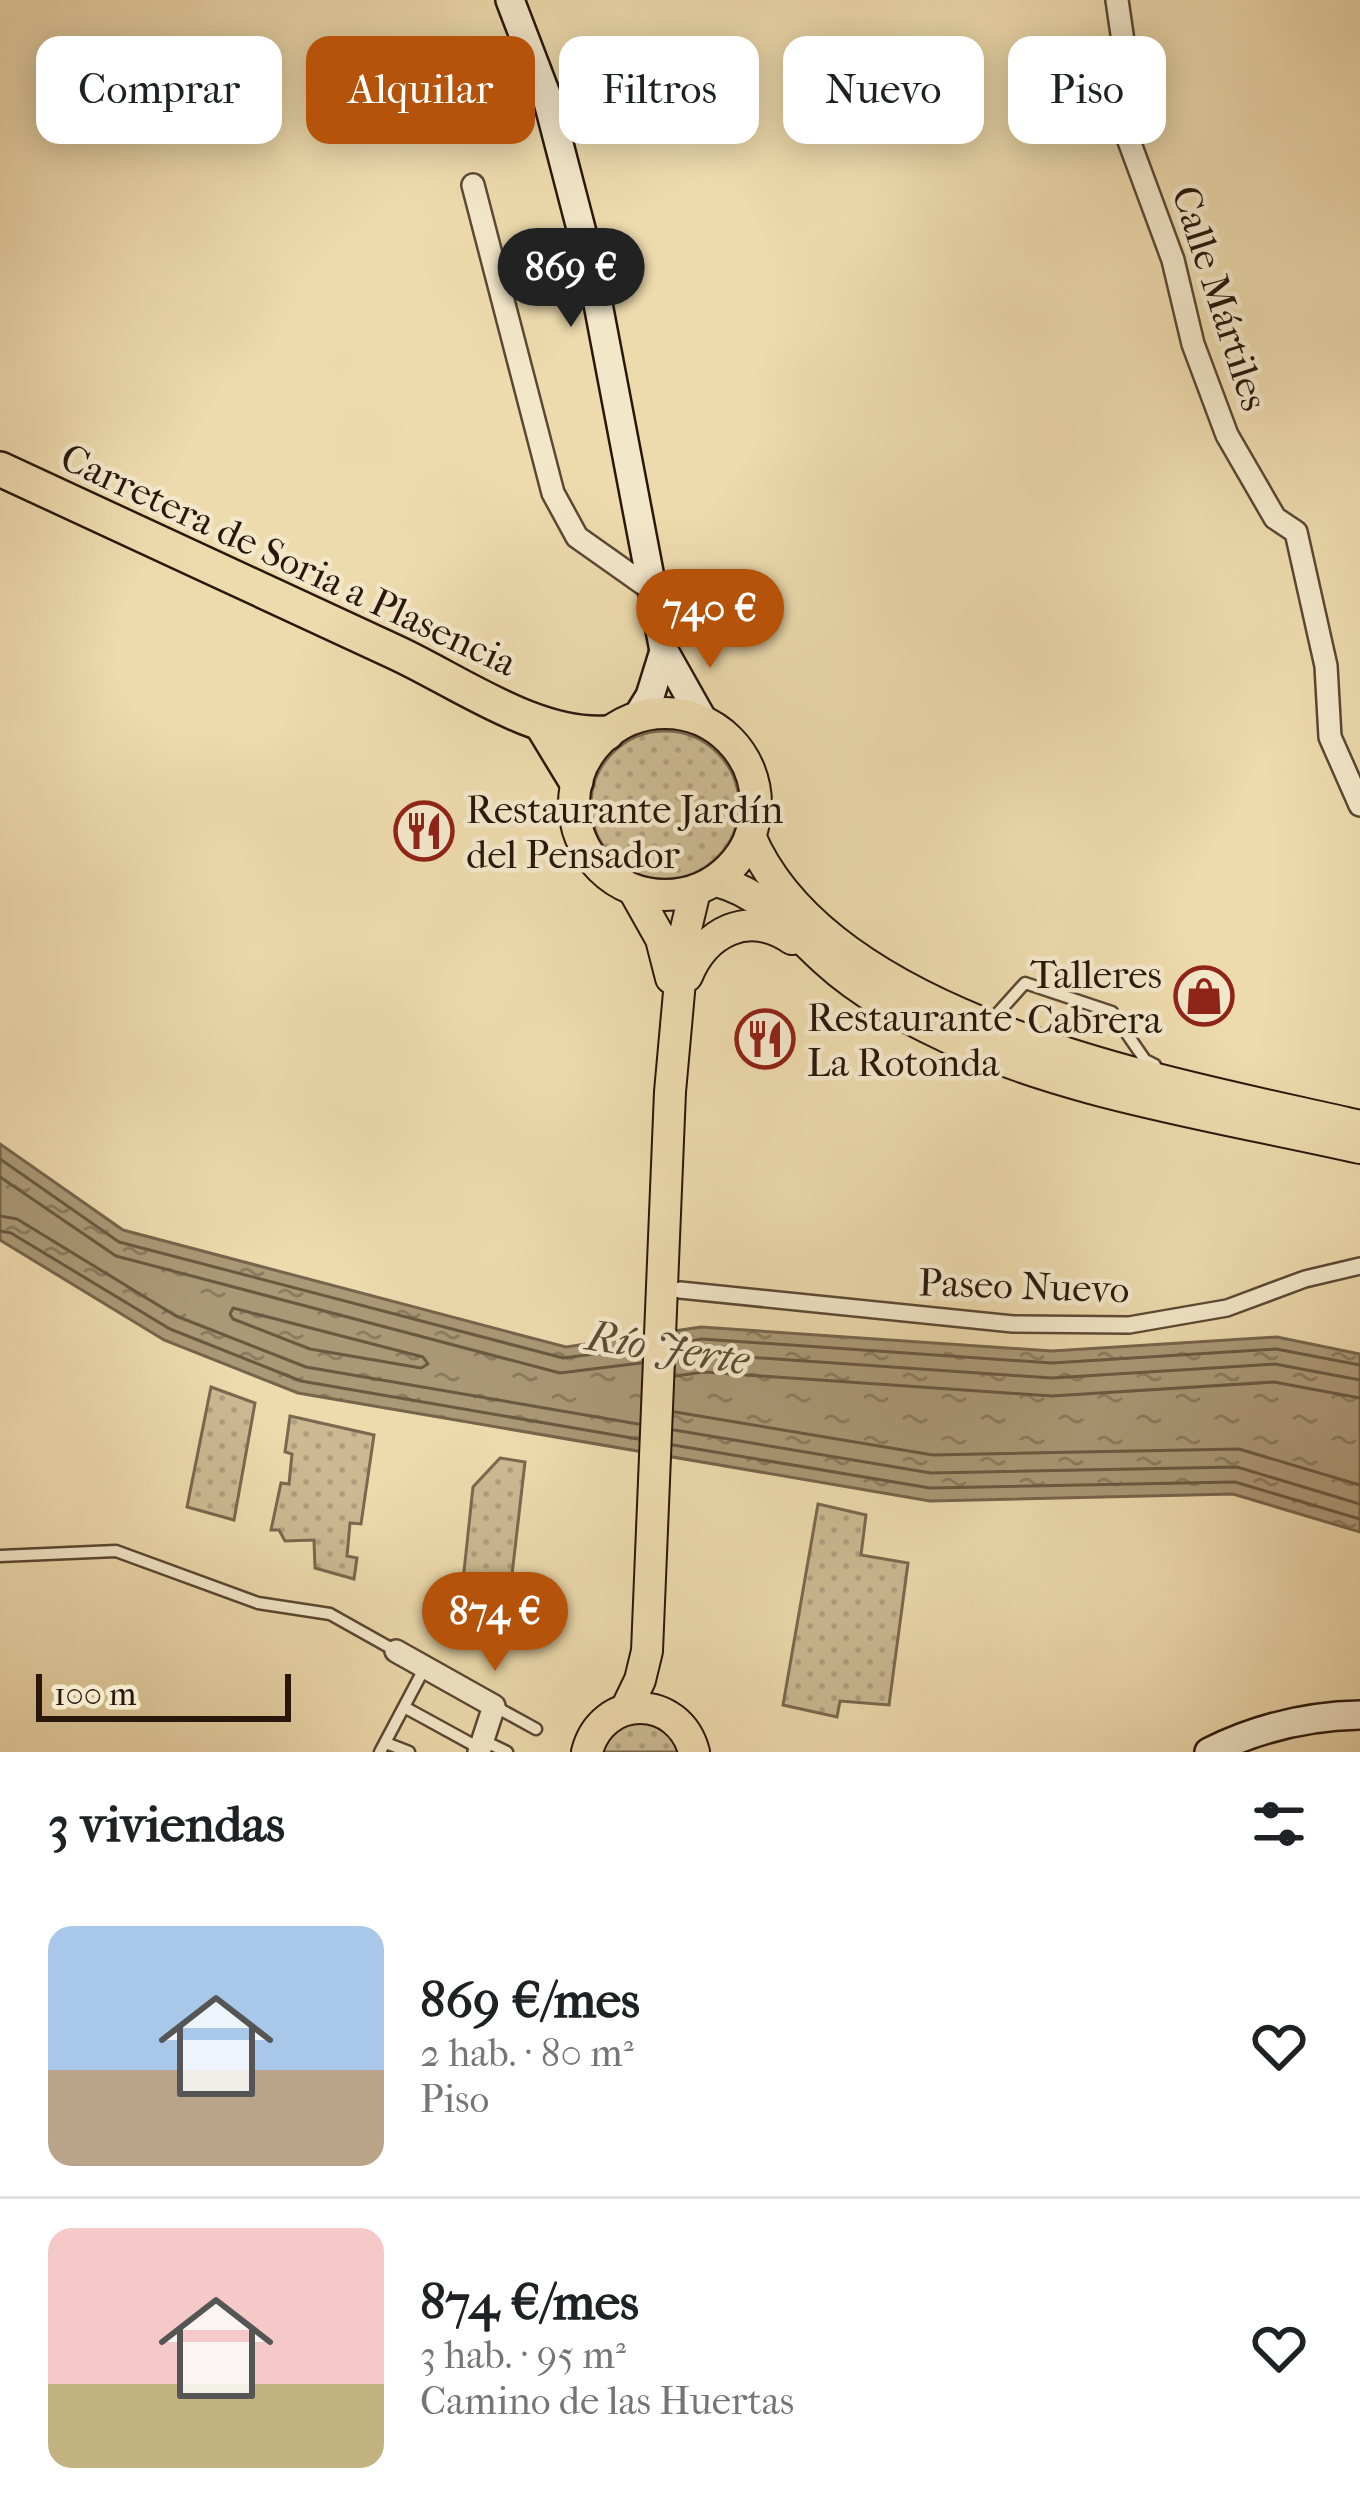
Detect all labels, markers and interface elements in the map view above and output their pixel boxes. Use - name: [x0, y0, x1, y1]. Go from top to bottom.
- chip: Comprar: [36, 36, 282, 144]
- chip: Alquilar: [306, 36, 535, 144]
- chip: Filtros: [559, 36, 759, 144]
- chip: Nuevo: [783, 36, 984, 144]
- chip: Piso: [1008, 36, 1166, 144]
- street label: Calle Mártiles: [1162, 180, 1278, 416]
- pin: 869 €: [487, 228, 655, 330]
- text: 869 €: [525, 244, 617, 290]
- street label: Carretera de Soria a Plasencia: [53, 434, 525, 686]
- pin: 740 €: [626, 569, 794, 671]
- text: 740 €: [663, 585, 757, 631]
- place label: Restaurante Jardín del Pensador: [466, 787, 784, 878]
- restaurant icon: Restaurante Jardín del Pensador: [393, 800, 455, 862]
- place label: Talleres Cabrera: [1027, 952, 1163, 1043]
- shop icon: Talleres Cabrera: [1173, 965, 1235, 1027]
- place label: Restaurante La Rotonda: [807, 995, 1013, 1086]
- restaurant icon: Restaurante La Rotonda: [734, 1008, 796, 1070]
- street label: Paseo Nuevo: [918, 1259, 1130, 1313]
- water label: Río Jerte: [580, 1311, 753, 1386]
- pin: 874 €: [411, 1572, 579, 1674]
- text: 874 €: [449, 1588, 541, 1634]
- scale bar: [36, 1668, 291, 1721]
- text: 100 m: [54, 1675, 137, 1714]
- icon: filters: [1246, 1791, 1312, 1857]
- text: 3 viviendas: [48, 1794, 285, 1854]
- text: 869 €/mes: [420, 1970, 640, 2030]
- icon: home: [144, 1974, 288, 2118]
- icon: heart: [1246, 2013, 1312, 2079]
- text: 2 hab. · 80 m²: [420, 2030, 634, 2076]
- text: Piso: [420, 2076, 489, 2122]
- text: 874 €/mes: [420, 2272, 639, 2332]
- icon: home: [144, 2276, 288, 2420]
- icon: heart: [1246, 2315, 1312, 2381]
- text: 3 hab. · 95 m²: [420, 2332, 626, 2378]
- text: Camino de las Huertas: [420, 2378, 794, 2424]

